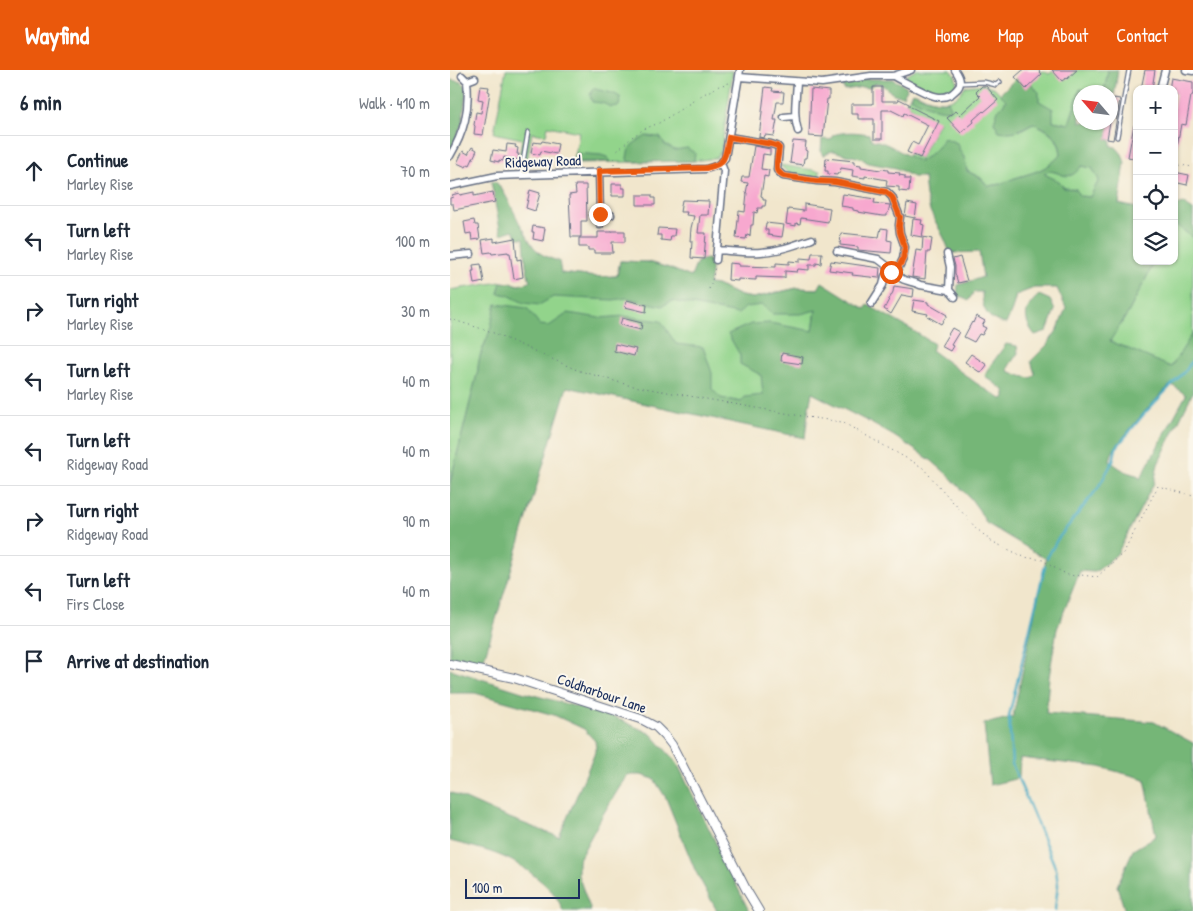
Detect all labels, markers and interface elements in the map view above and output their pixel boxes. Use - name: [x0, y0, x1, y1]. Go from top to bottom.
- text: Wayfind: [25, 19, 89, 51]
- text: Home: [935, 23, 970, 48]
- text: Map: [998, 23, 1023, 48]
- text: About: [1051, 23, 1088, 48]
- text: Contact: [1116, 23, 1168, 48]
- north arrow: [1073, 85, 1118, 130]
- map controls: [1133, 85, 1178, 265]
- button: +: [1133, 85, 1178, 130]
- text: 6 min: [20, 88, 62, 117]
- text: Walk · 410 m: [359, 92, 430, 114]
- button: −: [1133, 130, 1178, 175]
- text: Continue: [67, 147, 128, 173]
- street label: Ridgeway Road: [505, 149, 581, 173]
- icon: ahead: [20, 157, 48, 185]
- text: 70 m: [400, 160, 430, 182]
- text: Marley Rise: [67, 173, 133, 195]
- button: locate: [1133, 175, 1178, 220]
- route end: [589, 203, 612, 226]
- text: Turn left: [67, 217, 130, 243]
- button: layers: [1133, 220, 1178, 265]
- icon: left: [20, 227, 48, 255]
- text: 100 m: [395, 230, 430, 252]
- text: Marley Rise: [67, 243, 133, 265]
- route start: [880, 261, 903, 284]
- text: Turn right: [67, 287, 138, 313]
- icon: right: [20, 297, 48, 325]
- text: 30 m: [401, 300, 430, 322]
- text: Marley Rise: [67, 313, 133, 335]
- text: Turn left: [67, 357, 130, 383]
- icon: left: [20, 367, 48, 395]
- text: 40 m: [402, 370, 430, 392]
- text: Marley Rise: [67, 383, 133, 405]
- text: Turn left: [67, 427, 130, 453]
- icon: left: [20, 437, 48, 465]
- text: 40 m: [402, 440, 430, 462]
- text: Ridgeway Road: [67, 453, 148, 475]
- text: Turn right: [67, 497, 138, 523]
- icon: right: [20, 507, 48, 535]
- text: 90 m: [402, 510, 430, 532]
- text: Ridgeway Road: [67, 523, 148, 545]
- text: Turn left: [67, 567, 130, 593]
- icon: left: [20, 577, 48, 605]
- text: 40 m: [402, 580, 430, 602]
- text: Firs Close: [67, 593, 125, 615]
- icon: arrive: [20, 647, 48, 675]
- text: Arrive at destination: [67, 648, 209, 674]
- street label: Coldharbour Lane: [554, 668, 650, 718]
- scale bar: [465, 876, 580, 899]
- text: 100 m: [472, 878, 502, 897]

